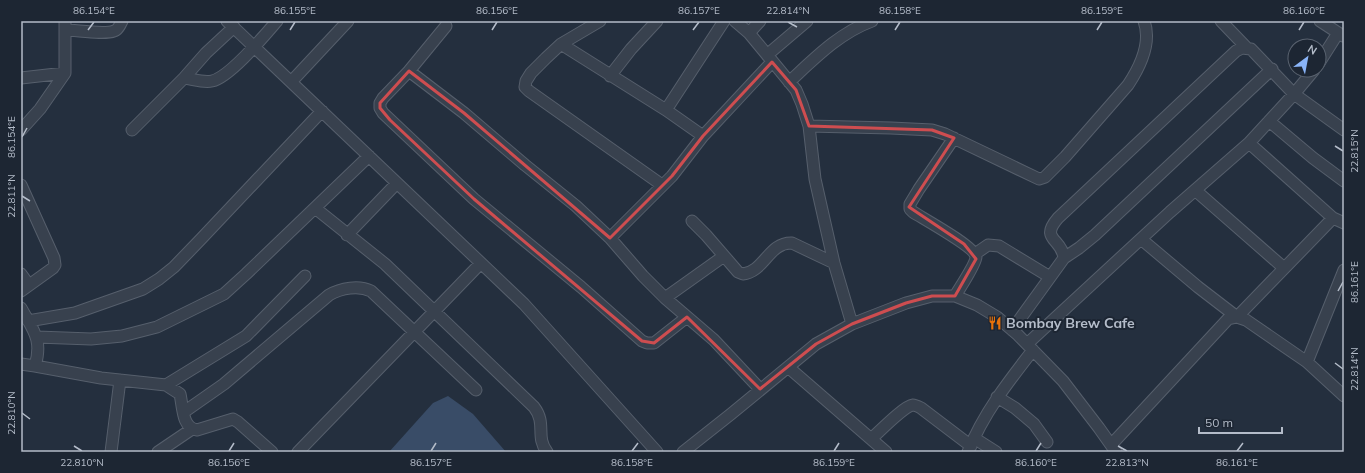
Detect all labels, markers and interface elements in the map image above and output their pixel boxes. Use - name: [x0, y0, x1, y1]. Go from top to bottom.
- text: 86.154°E: [73, 4, 115, 17]
- text: 86.155°E: [274, 4, 316, 17]
- text: 86.156°E: [476, 4, 518, 17]
- text: 86.157°E: [678, 4, 720, 17]
- text: 22.814°N: [766, 4, 810, 17]
- text: 86.158°E: [879, 4, 921, 17]
- text: 86.159°E: [1081, 4, 1123, 17]
- text: 86.160°E: [1283, 4, 1325, 17]
- north arrow: [1287, 38, 1327, 78]
- text: N: [1305, 41, 1320, 58]
- text: 86.154°E: [5, 116, 18, 158]
- text: 22.815°N: [1348, 129, 1361, 173]
- text: 22.811°N: [5, 174, 18, 218]
- text: 86.161°E: [1348, 261, 1361, 303]
- place label: Bombay Brew Cafe: [1006, 314, 1135, 332]
- restaurant icon: Bombay Brew Cafe: [987, 315, 1003, 331]
- text: 22.814°N: [1348, 347, 1361, 391]
- text: 22.810°N: [5, 391, 18, 435]
- scale bar: [1199, 409, 1282, 435]
- text: 50 m: [1205, 415, 1233, 430]
- text: 22.810°N: [60, 456, 104, 469]
- text: 86.156°E: [208, 456, 250, 469]
- text: 86.157°E: [410, 456, 452, 469]
- text: 86.158°E: [611, 456, 653, 469]
- text: 86.159°E: [813, 456, 855, 469]
- text: 86.160°E: [1015, 456, 1057, 469]
- text: 22.813°N: [1105, 456, 1149, 469]
- text: 86.161°E: [1216, 456, 1258, 469]

